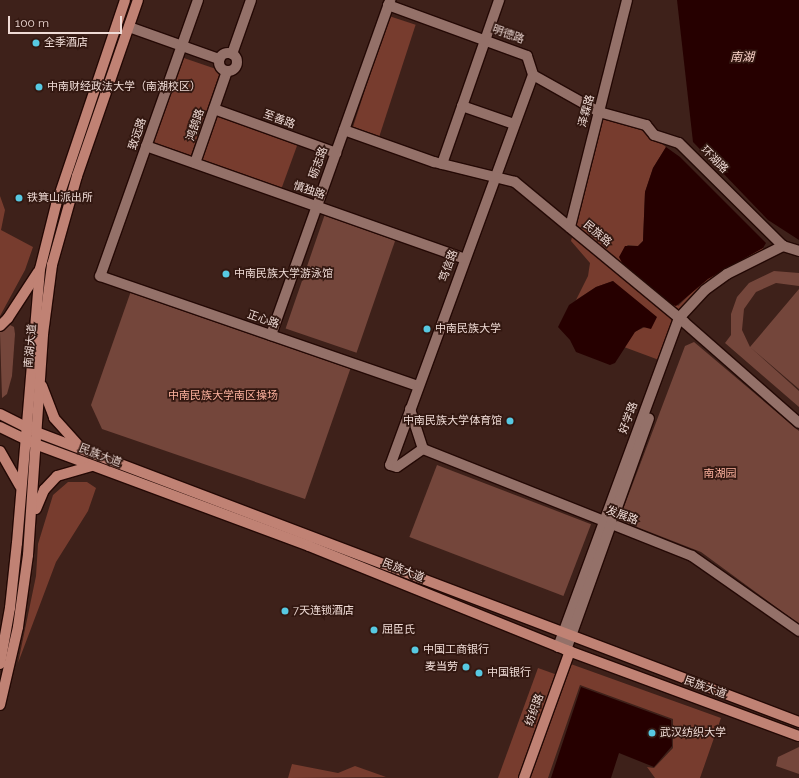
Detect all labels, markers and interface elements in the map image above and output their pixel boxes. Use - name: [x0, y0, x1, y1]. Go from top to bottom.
- scale bar: [10, 8, 124, 34]
- text: 100 m: [15, 16, 49, 30]
- street label: 明德路: [490, 23, 526, 47]
- place label: 全季酒店: [44, 36, 88, 50]
- marker: 全季酒店: [31, 38, 41, 48]
- water label: 南湖: [730, 51, 754, 65]
- place label: 中南财经政法大学（南湖校区）: [47, 80, 201, 94]
- marker: 中南财经政法大学（南湖校区）: [34, 82, 44, 92]
- street label: 泽霖路: [576, 93, 598, 129]
- street label: 鸿鹄路: [184, 107, 208, 143]
- street label: 至善路: [261, 108, 297, 132]
- street label: 致远路: [126, 116, 150, 152]
- street label: 环湖路: [698, 144, 730, 176]
- street label: 砺志路: [307, 145, 331, 181]
- street label: 慎独路: [291, 179, 327, 203]
- place label: 铁箕山派出所: [27, 191, 93, 205]
- marker: 铁箕山派出所: [14, 193, 24, 203]
- street label: 民族路: [580, 218, 614, 250]
- street label: 笃信路: [437, 248, 461, 284]
- place label: 中南民族大学游泳馆: [234, 267, 333, 281]
- marker: 中南民族大学游泳馆: [221, 269, 231, 279]
- street label: 正心路: [245, 308, 281, 332]
- place label: 中南民族大学: [435, 322, 501, 336]
- street label: 南湖大道: [23, 324, 39, 368]
- marker: 中南民族大学: [422, 324, 432, 334]
- park label: 中南民族大学南区操场: [168, 389, 278, 403]
- street label: 好学路: [617, 400, 641, 436]
- place label: 中南民族大学体育馆: [403, 414, 502, 428]
- marker: 中南民族大学体育馆: [505, 416, 515, 426]
- street label: 民族大道: [77, 442, 123, 470]
- park label: 南湖园: [704, 467, 736, 481]
- street label: 发展路: [604, 504, 640, 528]
- street label: 民族大道: [380, 557, 426, 585]
- place label: 7天连锁酒店: [293, 604, 354, 618]
- marker: 7天连锁酒店: [280, 606, 290, 616]
- place label: 屈臣氏: [382, 623, 415, 637]
- marker: 屈臣氏: [369, 625, 379, 635]
- place label: 中国工商银行: [423, 643, 489, 657]
- marker: 中国工商银行: [410, 645, 420, 655]
- place label: 麦当劳: [425, 660, 458, 674]
- marker: 麦当劳: [461, 662, 471, 672]
- place label: 中国银行: [487, 666, 531, 680]
- marker: 中国银行: [474, 668, 484, 678]
- street label: 民族大道: [682, 674, 728, 702]
- street label: 纺织路: [523, 692, 547, 728]
- place label: 武汉纺织大学: [660, 726, 726, 740]
- marker: 武汉纺织大学: [647, 728, 657, 738]

